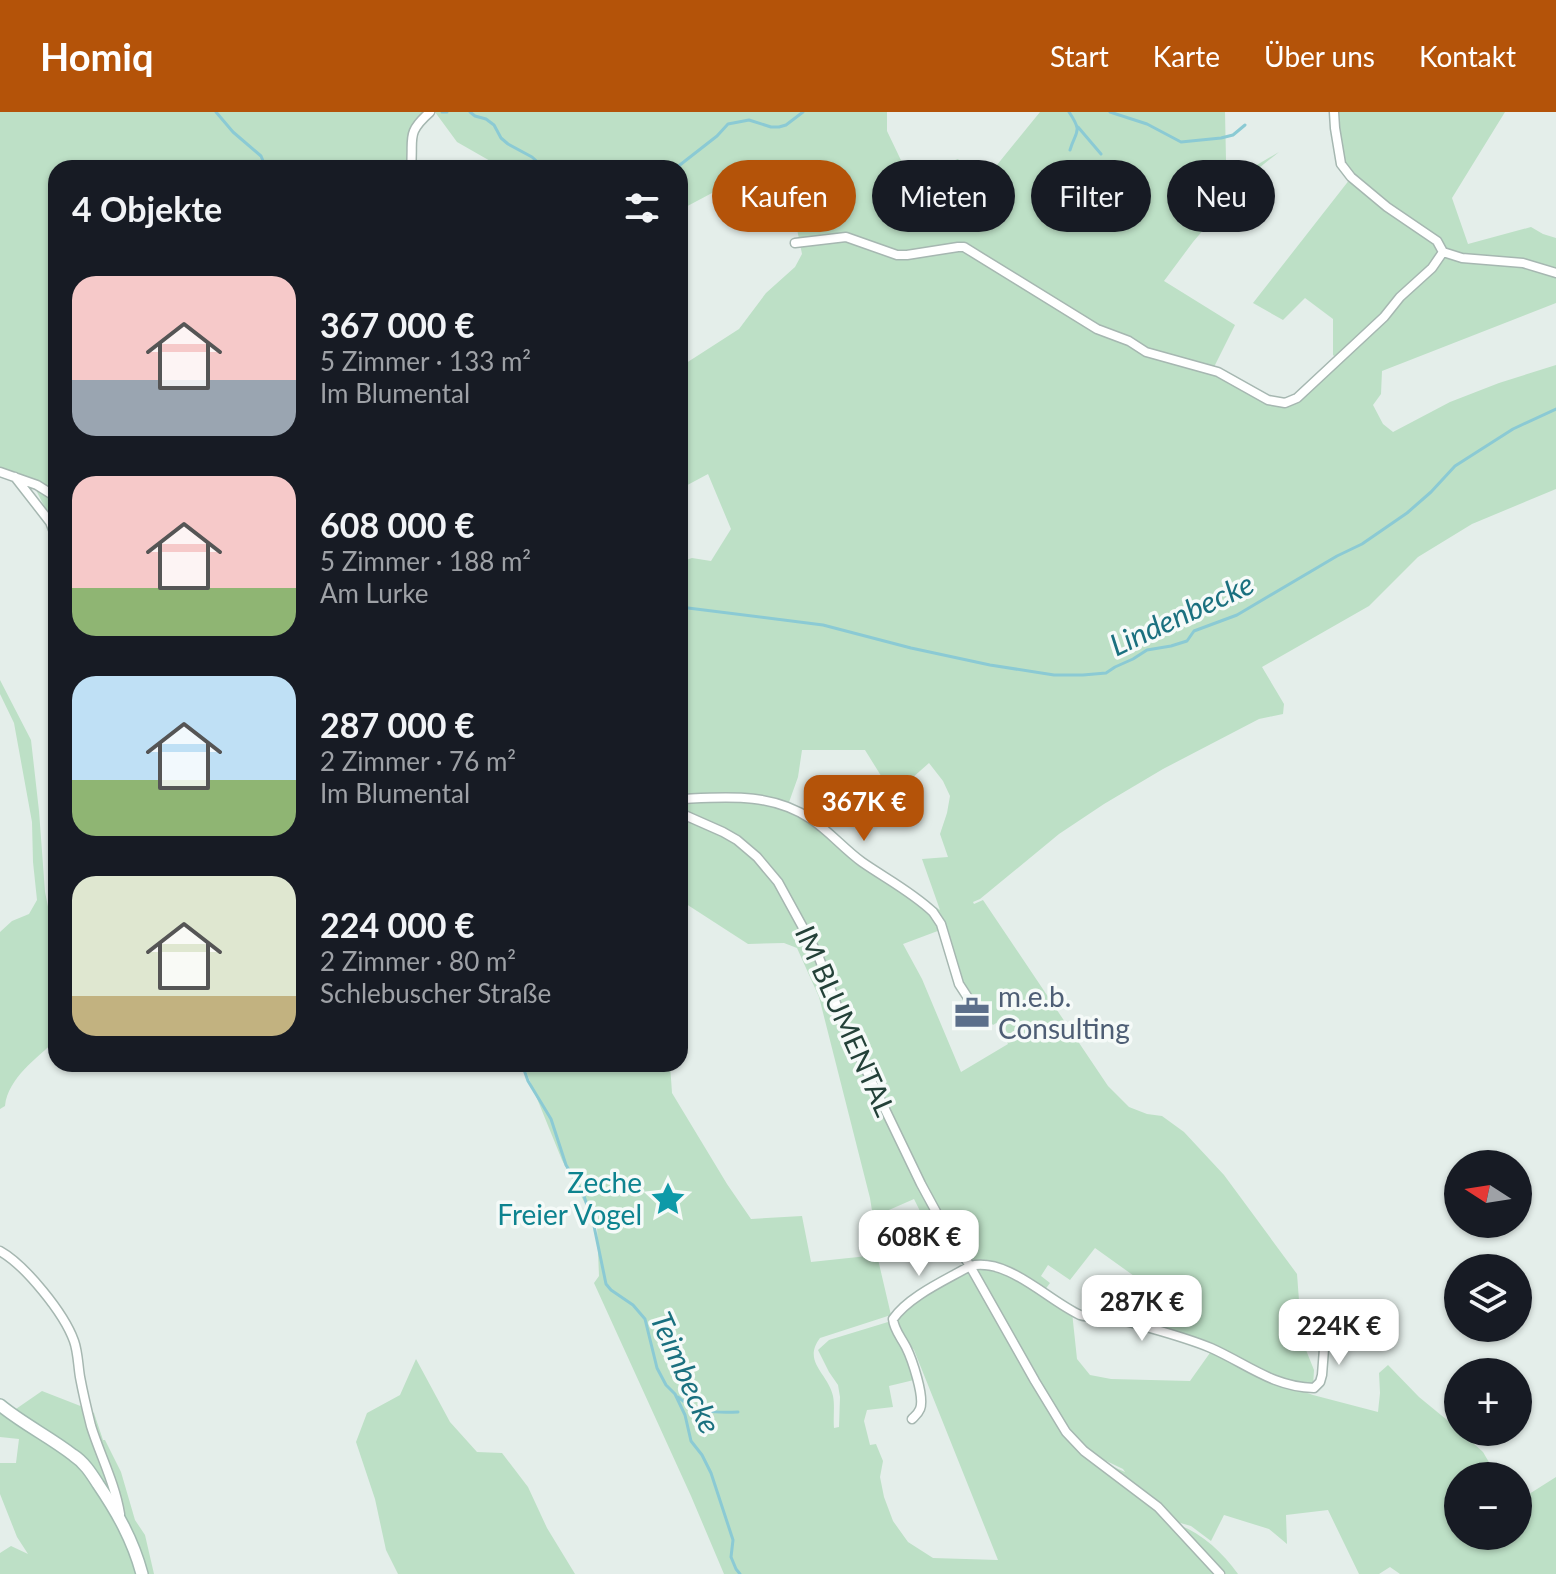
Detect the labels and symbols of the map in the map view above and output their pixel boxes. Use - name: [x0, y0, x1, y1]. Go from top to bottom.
- water label: Lindenbecke: [1103, 564, 1259, 662]
- pin: 367K €: [799, 775, 929, 843]
- street label: IM BLUMENTAL: [789, 920, 903, 1121]
- place label: m.e.b. Consulting: [998, 979, 1130, 1045]
- office icon: m.e.b. Consulting: [953, 994, 991, 1032]
- north arrow: [1444, 1150, 1532, 1238]
- place label: Zeche Freier Vogel: [497, 1165, 642, 1231]
- place icon: Zeche Freier Vogel: [649, 1180, 687, 1218]
- pin: 608K €: [854, 1210, 984, 1278]
- pin: 287K €: [1077, 1275, 1207, 1343]
- pin: 224K €: [1274, 1299, 1404, 1367]
- water label: Teimbecke: [644, 1306, 730, 1439]

